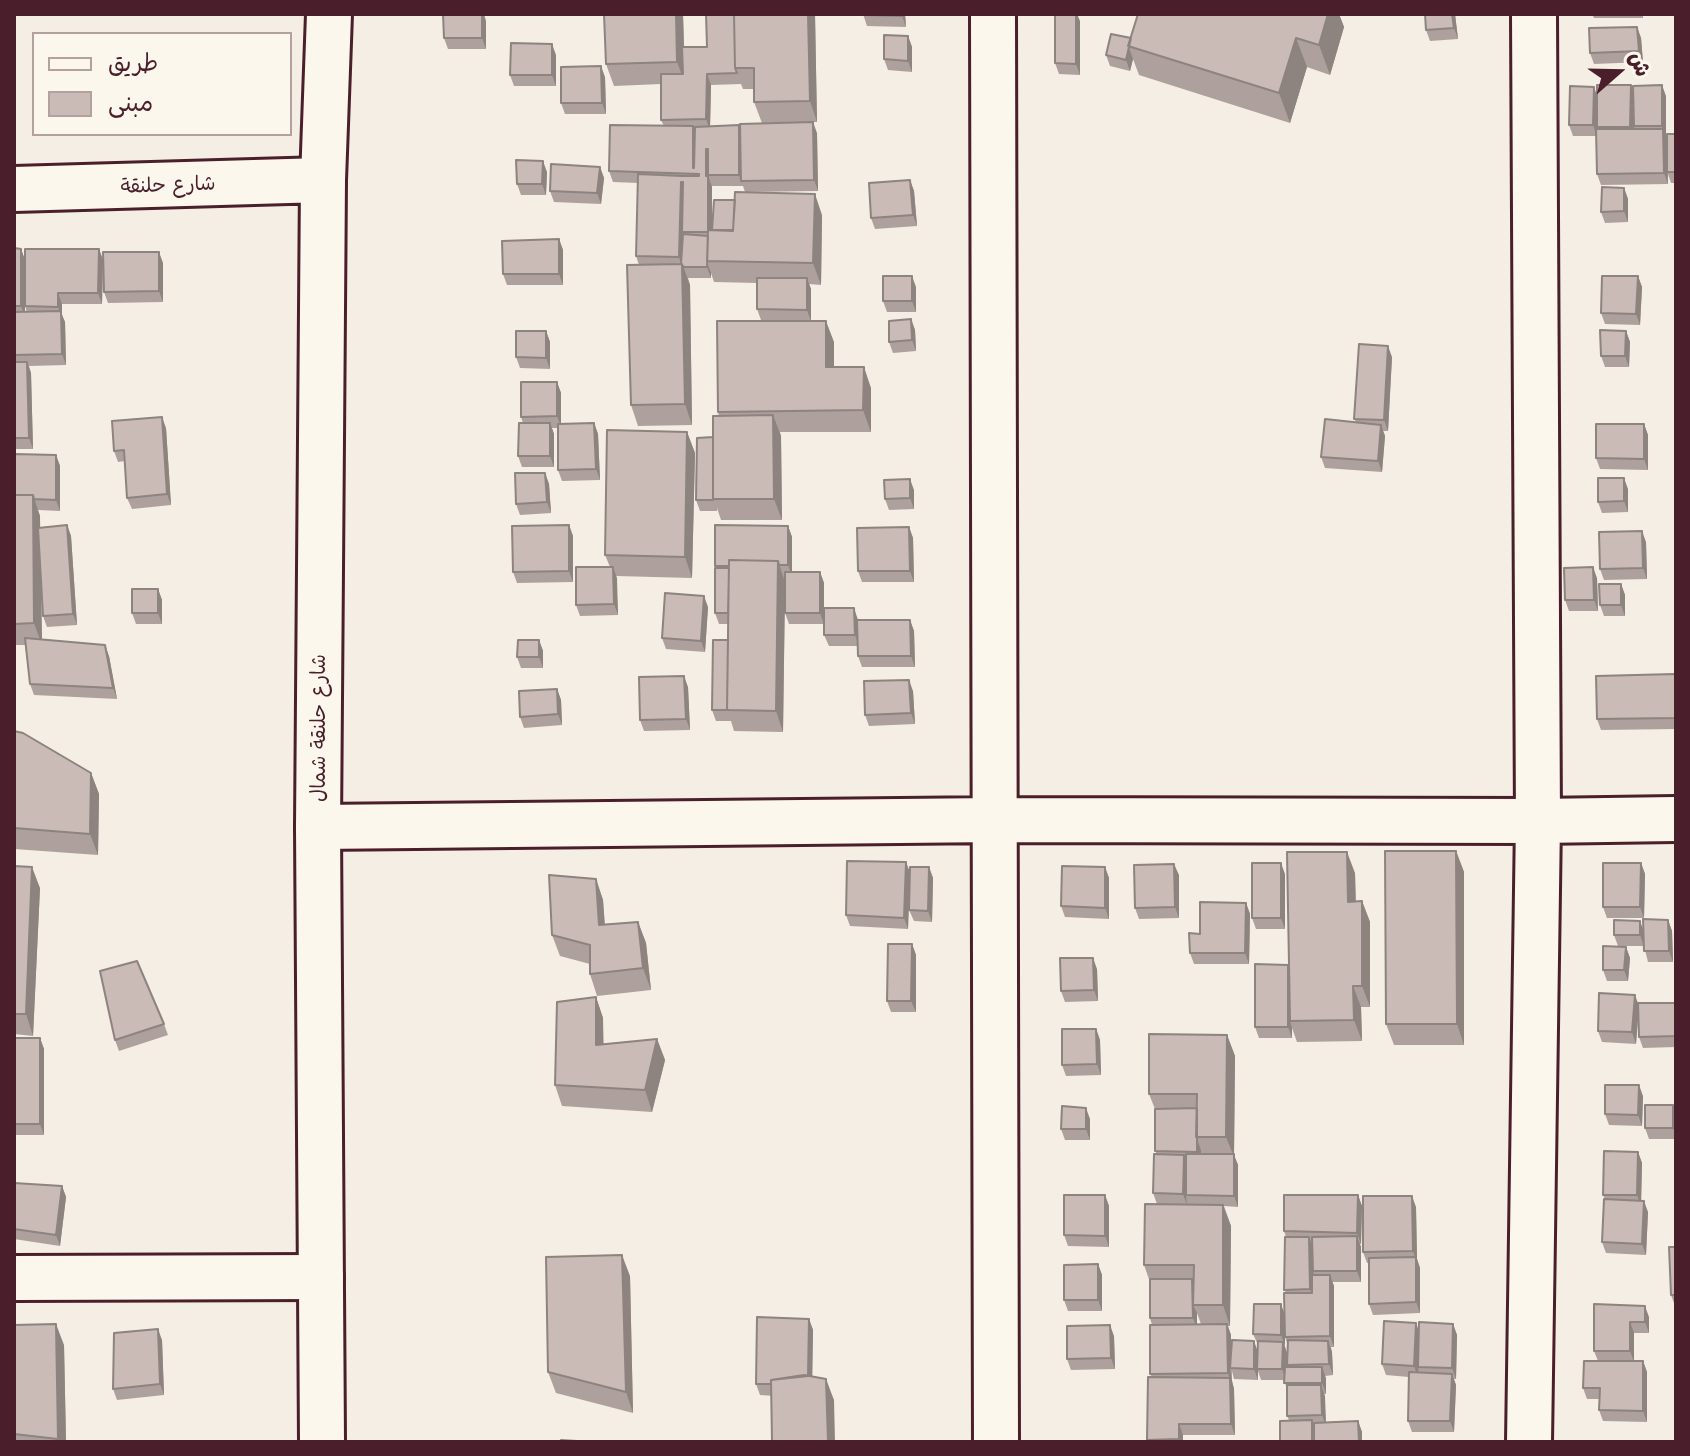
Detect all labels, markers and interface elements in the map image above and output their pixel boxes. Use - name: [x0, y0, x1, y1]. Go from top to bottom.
- legend: [32, 32, 292, 136]
- north arrow: [1578, 32, 1658, 112]
- text: طريق: [108, 46, 158, 77]
- text: ش: [1623, 47, 1659, 80]
- text: مبنى: [108, 86, 153, 117]
- street label: شارع حلنقة: [120, 171, 216, 199]
- street label: شارع حلنقة شمال: [307, 654, 331, 802]

